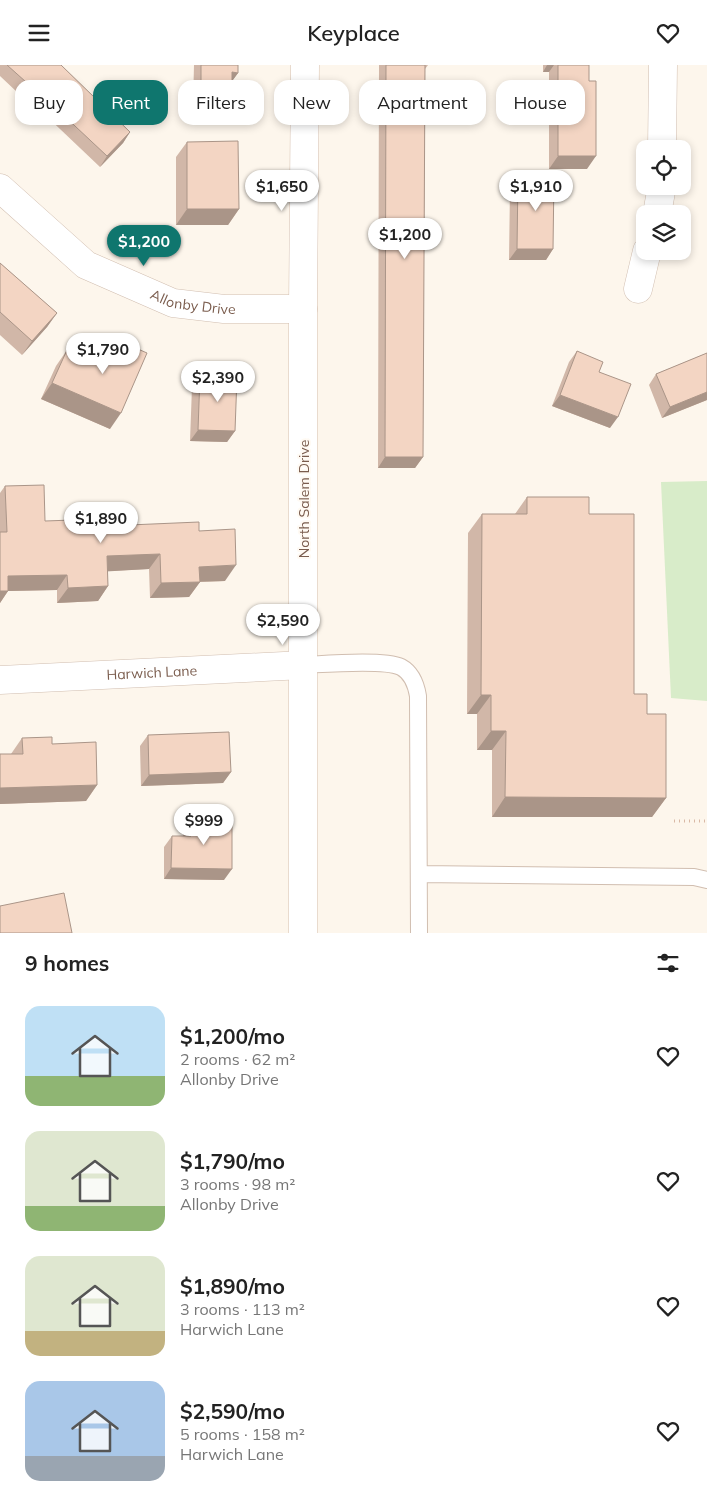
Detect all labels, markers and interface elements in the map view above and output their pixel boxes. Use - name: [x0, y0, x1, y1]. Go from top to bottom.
- icon: menu: [25, 19, 53, 47]
- text: Keyplace: [307, 19, 400, 47]
- icon: heart: [654, 19, 682, 47]
- chip: Buy: [15, 80, 83, 125]
- chip: Rent: [93, 80, 168, 125]
- chip: Filters: [178, 80, 264, 125]
- chip: New: [274, 80, 349, 125]
- chip: Apartment: [359, 80, 486, 125]
- chip: House: [496, 80, 585, 125]
- map controls: [636, 140, 691, 260]
- button: locate: [636, 140, 691, 195]
- pin: $1,650: [241, 169, 323, 212]
- pin: $1,910: [495, 169, 577, 212]
- text: $1,650: [256, 176, 308, 196]
- text: $1,910: [510, 176, 562, 196]
- button: layers: [636, 205, 691, 260]
- pin: $1,200: [364, 217, 446, 260]
- text: $1,200: [379, 224, 431, 244]
- pin: $1,200: [103, 225, 185, 267]
- text: $1,200: [118, 231, 170, 251]
- street label: Allonby Drive: [148, 285, 236, 318]
- pin: $1,790: [62, 333, 144, 375]
- text: $1,790: [77, 339, 129, 359]
- pin: $2,390: [177, 361, 259, 403]
- text: $2,390: [192, 367, 244, 387]
- street label: North Salem Drive: [295, 440, 313, 558]
- pin: $1,890: [60, 501, 142, 544]
- text: $1,890: [75, 508, 127, 528]
- pin: $2,590: [242, 603, 324, 646]
- text: $2,590: [257, 610, 309, 630]
- street label: Harwich Lane: [106, 661, 198, 684]
- pin: $999: [174, 803, 234, 846]
- text: $999: [185, 810, 223, 830]
- icon: filters: [654, 949, 682, 977]
- text: 9 homes: [25, 950, 109, 976]
- text: $1,200/mo: [180, 1023, 285, 1049]
- icon: home: [65, 1026, 125, 1086]
- icon: heart: [654, 1042, 682, 1070]
- text: 2 rooms · 62 m²: [180, 1049, 295, 1069]
- text: Allonby Drive: [180, 1069, 279, 1089]
- text: $1,790/mo: [180, 1148, 285, 1174]
- icon: home: [65, 1151, 125, 1211]
- icon: heart: [654, 1167, 682, 1195]
- text: 3 rooms · 98 m²: [180, 1174, 295, 1194]
- text: Allonby Drive: [180, 1194, 279, 1214]
- text: $1,890/mo: [180, 1273, 285, 1299]
- icon: home: [65, 1276, 125, 1336]
- icon: heart: [654, 1292, 682, 1320]
- text: 3 rooms · 113 m²: [180, 1299, 305, 1319]
- text: Harwich Lane: [180, 1319, 284, 1339]
- text: $2,590/mo: [180, 1398, 285, 1424]
- icon: home: [65, 1401, 125, 1461]
- icon: heart: [654, 1417, 682, 1445]
- text: 5 rooms · 158 m²: [180, 1424, 305, 1444]
- text: Harwich Lane: [180, 1444, 284, 1464]

